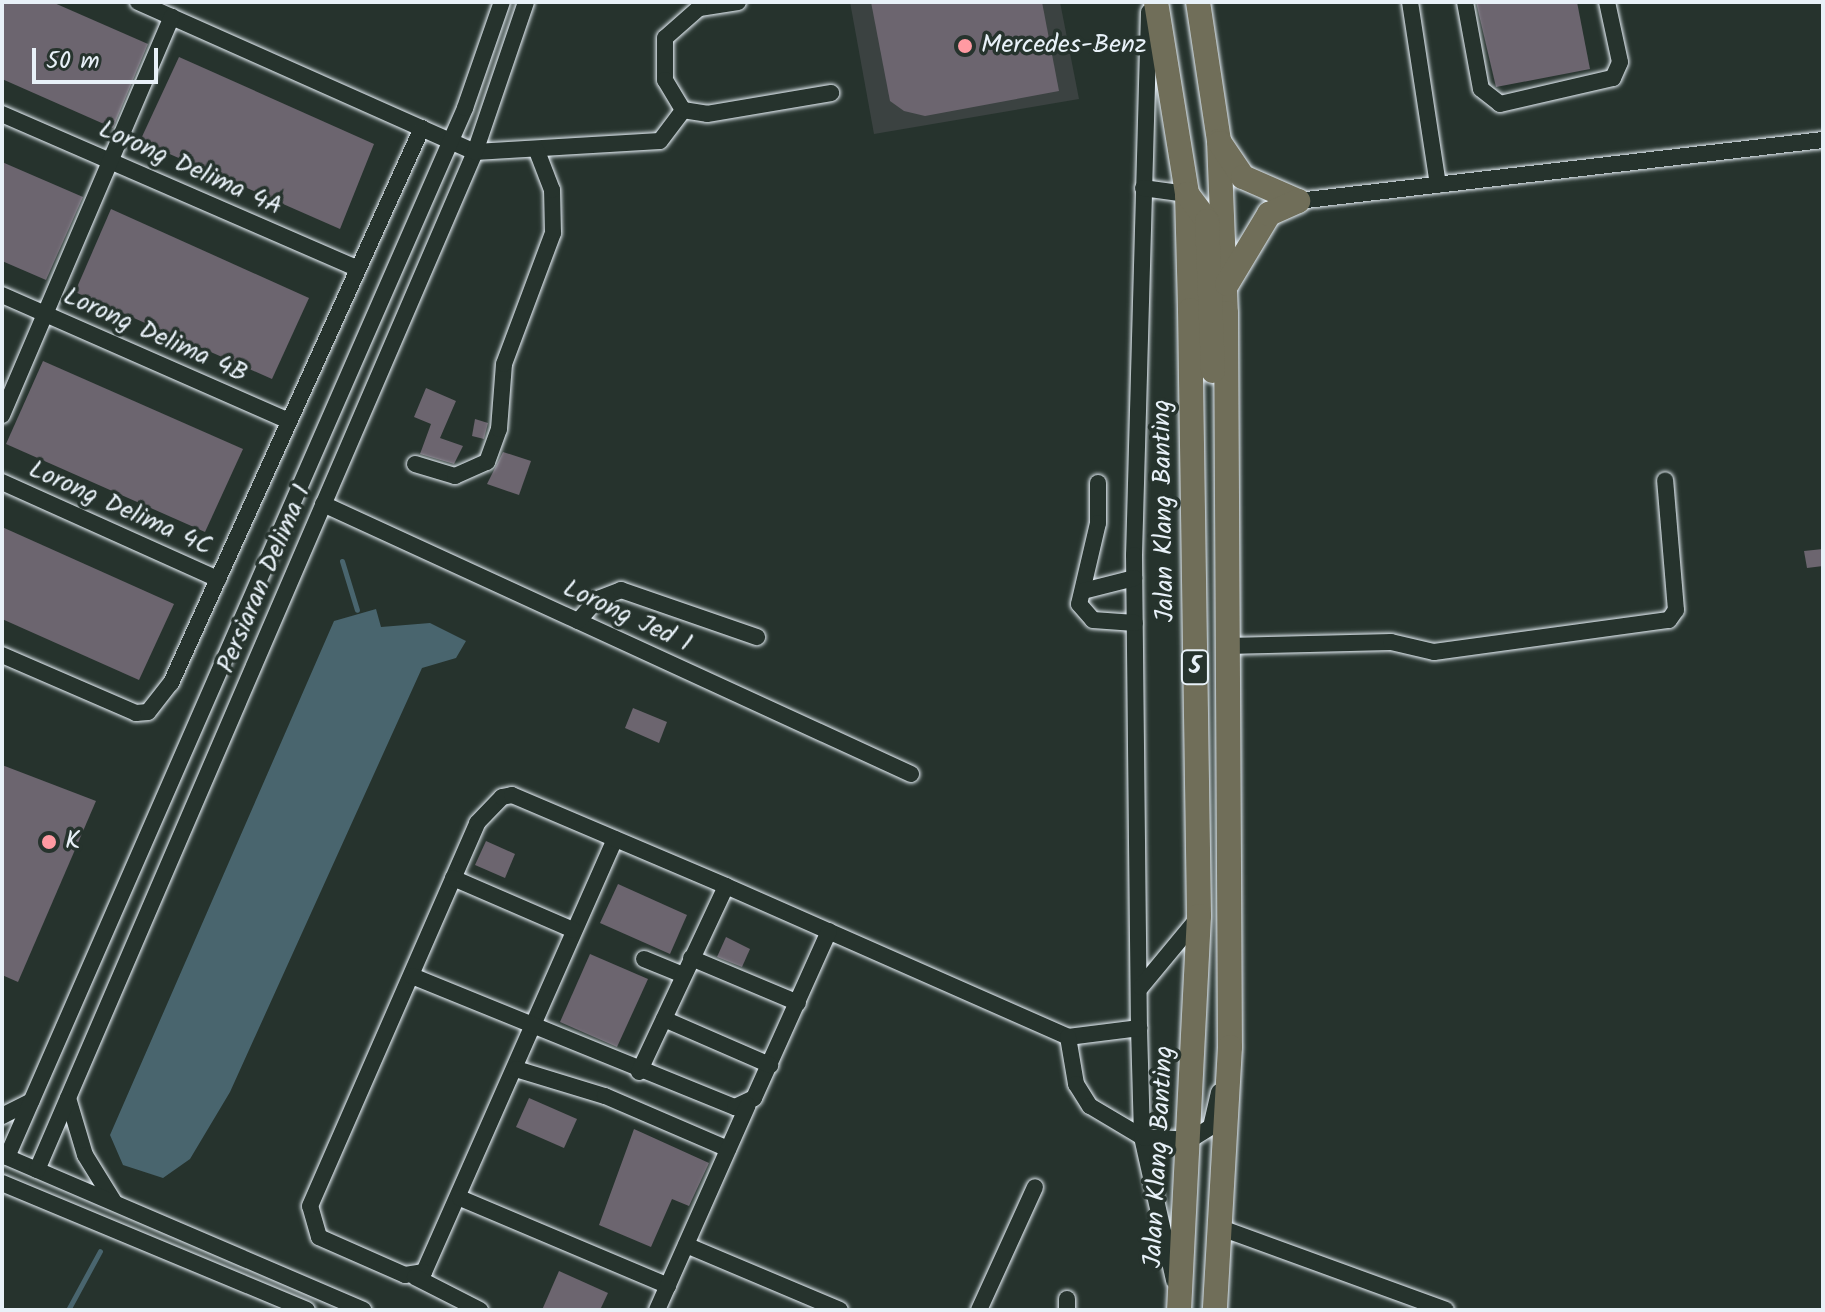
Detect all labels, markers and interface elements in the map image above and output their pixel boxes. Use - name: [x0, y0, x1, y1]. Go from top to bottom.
- place label: Mercedes-Benz: [981, 30, 1146, 62]
- scale bar: [36, 32, 162, 82]
- marker: Mercedes-Benz: [956, 37, 974, 55]
- text: 50 m: [46, 42, 100, 81]
- street label: Lorong Delima 4A: [93, 115, 287, 223]
- street label: Lorong Delima 4B: [58, 281, 252, 391]
- street label: Jalan Klang Banting: [1147, 399, 1183, 623]
- street label: Lorong Delima 4C: [24, 455, 216, 563]
- street label: Persiaran Delima 1: [211, 480, 319, 678]
- street label: Lorong Jed 1: [558, 574, 696, 660]
- road number: 5: [1179, 647, 1211, 687]
- place label: K: [65, 826, 80, 858]
- marker: K: [40, 833, 58, 851]
- street label: Jalan Klang Banting: [1139, 1045, 1181, 1269]

